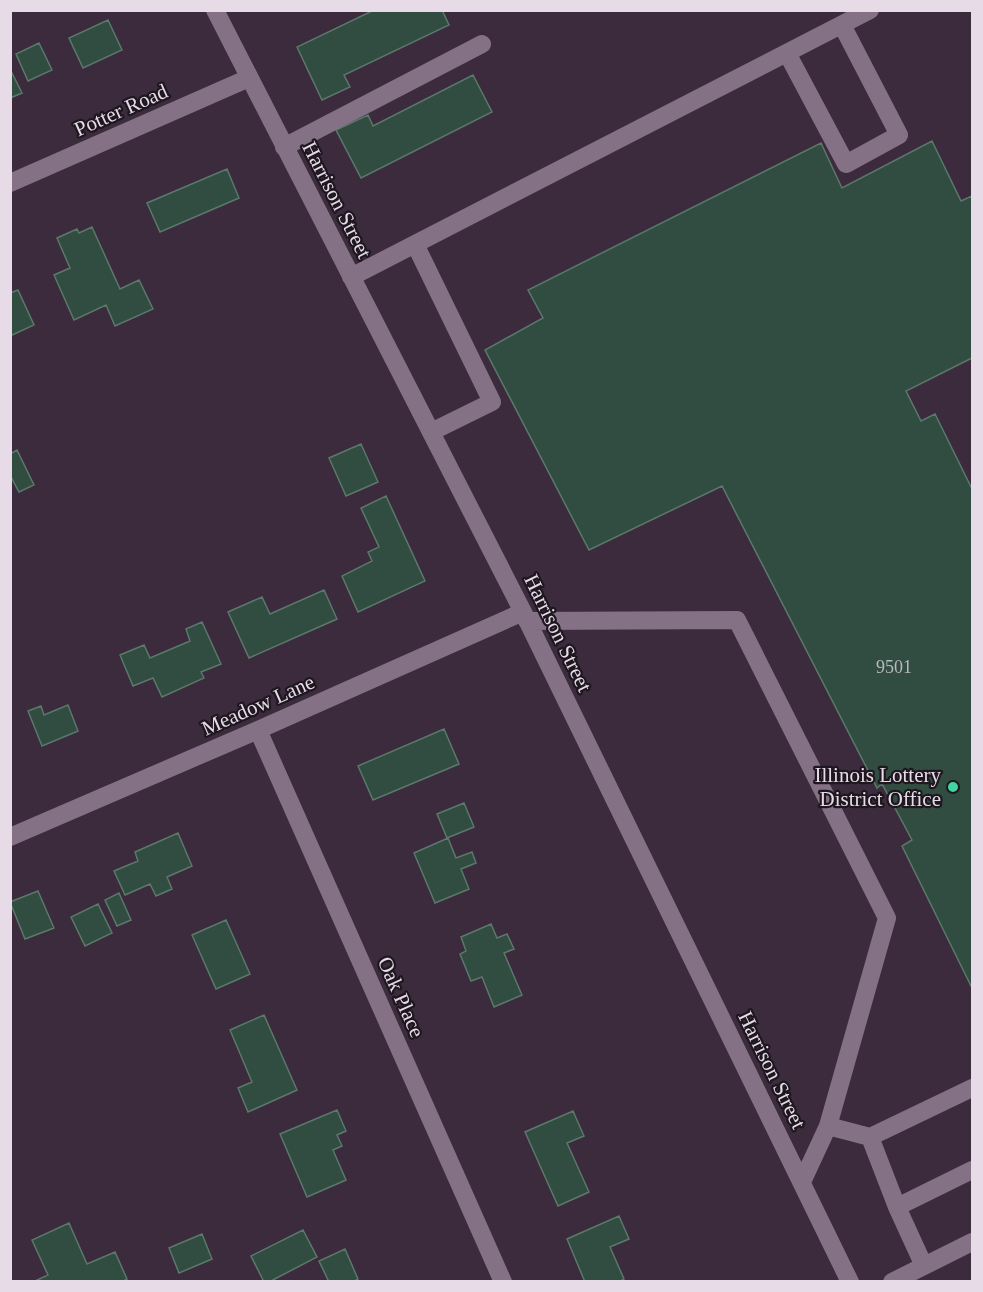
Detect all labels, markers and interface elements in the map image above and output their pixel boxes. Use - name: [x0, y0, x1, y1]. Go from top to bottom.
- street label: Potter Road: [71, 79, 172, 141]
- street label: Harrison Street: [297, 138, 377, 262]
- street label: Harrison Street: [519, 570, 597, 696]
- house number: 9501: [876, 657, 912, 677]
- street label: Meadow Lane: [198, 669, 318, 741]
- place label: Illinois Lottery District Office: [814, 763, 941, 811]
- marker: Illinois Lottery District Office: [946, 780, 960, 794]
- street label: Oak Place: [373, 953, 429, 1041]
- street label: Harrison Street: [733, 1007, 811, 1133]

